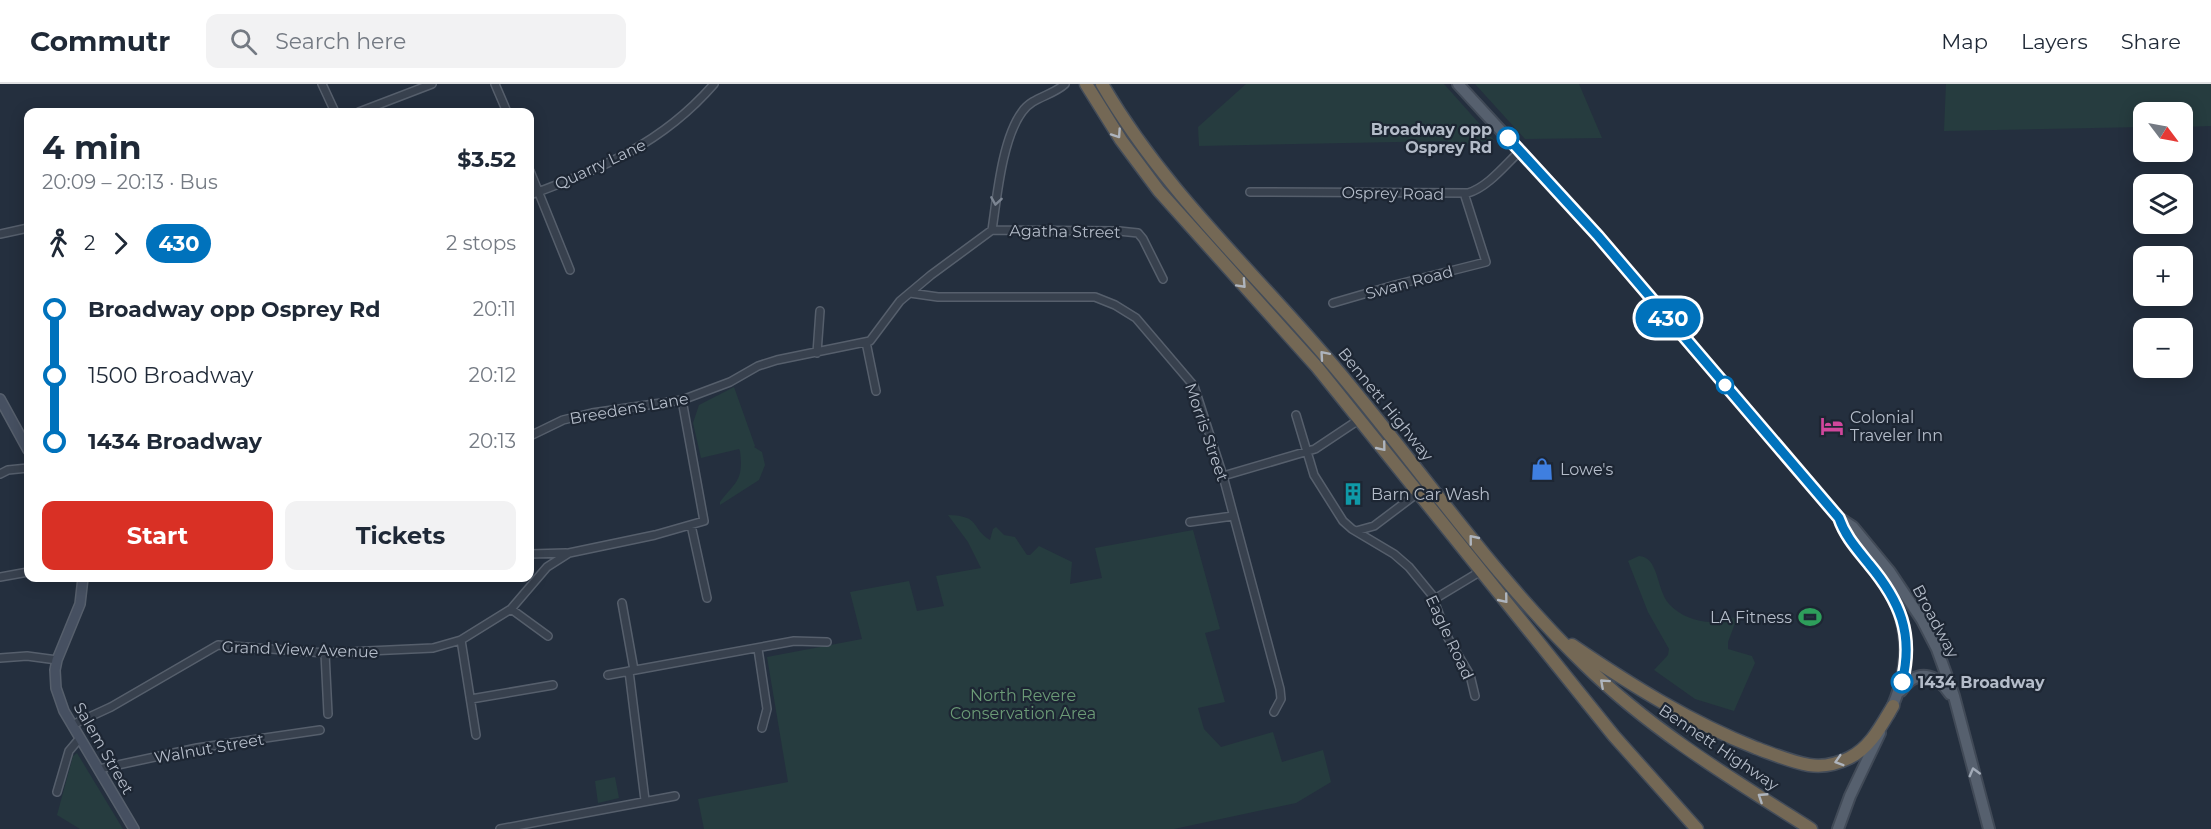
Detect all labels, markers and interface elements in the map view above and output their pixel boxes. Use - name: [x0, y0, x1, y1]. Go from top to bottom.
- search box: [206, 14, 626, 68]
- text: Commutr: [30, 24, 170, 58]
- icon: search: [227, 25, 260, 58]
- text: Search here: [275, 28, 406, 55]
- text: Map: [1941, 29, 1988, 54]
- text: Layers: [2021, 29, 2088, 54]
- text: Share: [2121, 29, 2181, 54]
- north arrow: [2133, 102, 2193, 162]
- map controls: [2133, 102, 2193, 378]
- place label: Broadway opp Osprey Rd: [1371, 120, 1492, 157]
- text: 4 min: [42, 127, 141, 167]
- one-way arrow: [1110, 127, 1121, 138]
- marker: Broadway opp Osprey Rd: [1497, 127, 1519, 149]
- street label: Quarry Lane: [552, 135, 649, 194]
- text: $3.52: [457, 146, 516, 173]
- text: 20:09 – 20:13 · Bus: [42, 170, 218, 194]
- button: layers: [2133, 174, 2193, 234]
- street label: Osprey Road: [1342, 183, 1444, 204]
- one-way arrow: [991, 197, 1003, 206]
- street label: Agatha Street: [1009, 221, 1121, 242]
- icon: walk: [42, 227, 75, 260]
- icon: forward: [104, 227, 137, 260]
- text: 2: [84, 231, 95, 255]
- text: 430: [158, 231, 199, 256]
- text: 2 stops: [446, 231, 516, 255]
- button: +: [2133, 246, 2193, 306]
- street label: Swan Road: [1363, 262, 1455, 303]
- one-way arrow: [1234, 276, 1245, 287]
- text: Broadway opp Osprey Rd: [88, 296, 381, 323]
- text: 20:11: [473, 297, 516, 321]
- line badge: 430: [1634, 298, 1702, 338]
- text: 430: [1647, 306, 1689, 331]
- button: −: [2133, 318, 2193, 378]
- street label: Bennett Highway: [1334, 344, 1437, 465]
- one-way arrow: [1320, 351, 1331, 362]
- text: 1500 Broadway: [88, 362, 253, 389]
- text: 20:12: [469, 363, 516, 387]
- unlabelled marker: [1716, 376, 1734, 394]
- street label: Morris Street: [1181, 381, 1232, 484]
- street label: Breedens Lane: [568, 389, 690, 428]
- place label: Colonial Traveler Inn: [1850, 408, 1943, 445]
- hotel icon: Colonial Traveler Inn: [1819, 413, 1845, 439]
- text: 1434 Broadway: [88, 428, 262, 455]
- text: 20:13: [469, 429, 516, 453]
- one-way arrow: [1375, 440, 1386, 451]
- shop icon: Lowe's: [1529, 456, 1555, 482]
- place label: Lowe's: [1560, 460, 1613, 479]
- building icon: Barn Car Wash: [1340, 481, 1366, 507]
- place label: Barn Car Wash: [1371, 485, 1490, 504]
- button: Start: [42, 501, 273, 570]
- button: Tickets: [285, 501, 516, 570]
- one-way arrow: [1470, 535, 1481, 546]
- street label: Broadway: [1908, 581, 1963, 661]
- street label: Eagle Road: [1422, 592, 1477, 682]
- one-way arrow: [1497, 593, 1508, 604]
- sports icon: LA Fitness: [1797, 604, 1823, 630]
- place label: LA Fitness: [1710, 608, 1792, 627]
- street label: Grand View Avenue: [221, 637, 379, 662]
- marker: 1434 Broadway: [1891, 671, 1913, 693]
- place label: 1434 Broadway: [1918, 673, 2045, 692]
- one-way arrow: [1600, 679, 1611, 690]
- park label: North Revere Conservation Area: [950, 686, 1096, 723]
- street label: Salem Street: [70, 699, 138, 798]
- street label: Bennett Highway: [1655, 700, 1783, 795]
- street label: Walnut Street: [153, 729, 266, 768]
- one-way arrow: [1834, 754, 1845, 766]
- one-way arrow: [1969, 768, 1981, 778]
- one-way arrow: [1758, 793, 1768, 805]

